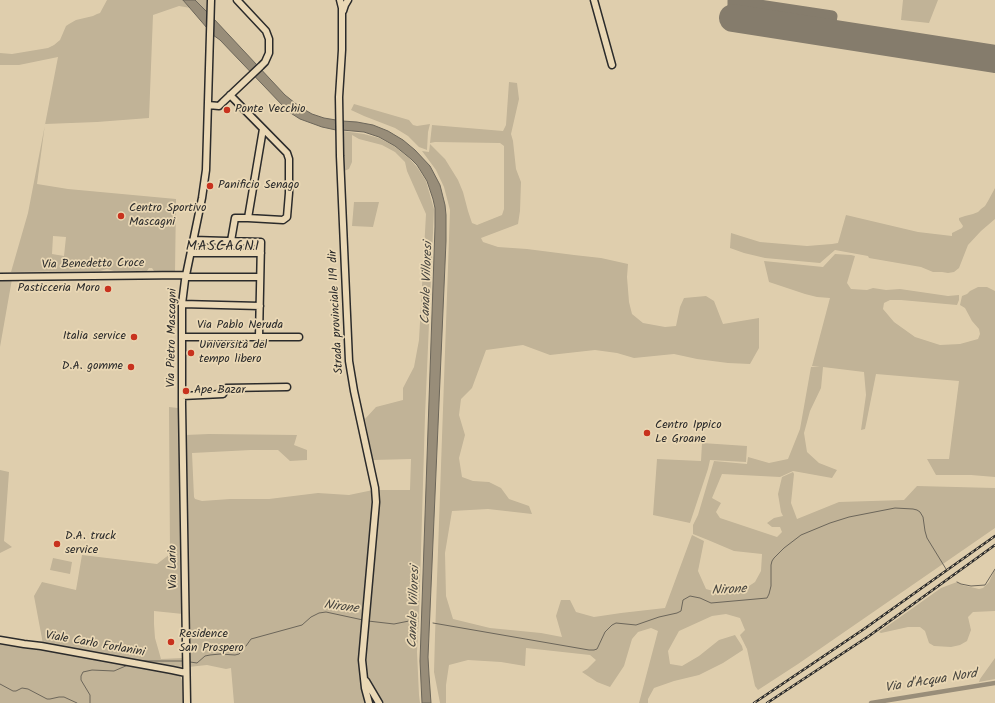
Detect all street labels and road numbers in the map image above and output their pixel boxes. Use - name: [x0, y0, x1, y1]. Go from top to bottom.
- street label: Strada provinciale 119 dir: [327, 249, 347, 375]
- street label: Via Benedetto Croce: [41, 257, 145, 273]
- street label: Via Pietro Mascagni: [165, 288, 181, 388]
- street label: Via Pablo Neruda: [197, 319, 283, 333]
- street label: Via Lario: [166, 545, 182, 589]
- street label: Viale Carlo Forlanini: [44, 629, 146, 661]

